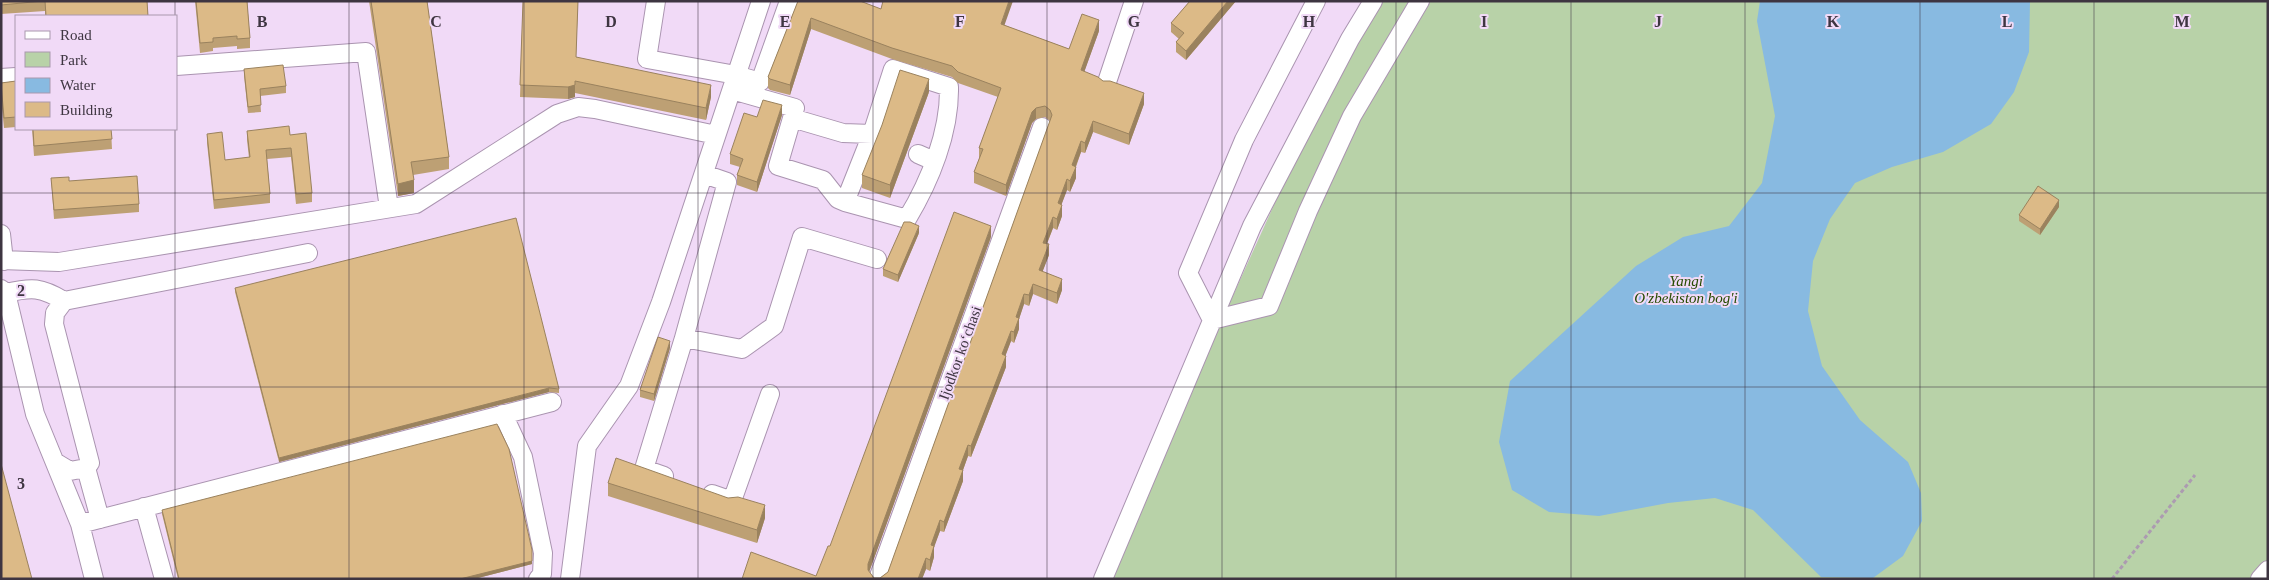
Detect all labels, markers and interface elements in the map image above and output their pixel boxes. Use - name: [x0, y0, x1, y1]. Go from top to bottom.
- text: B: [257, 13, 268, 30]
- text: C: [430, 13, 442, 30]
- text: D: [605, 13, 617, 30]
- text: E: [780, 13, 790, 30]
- text: F: [955, 13, 965, 30]
- text: G: [1128, 13, 1141, 30]
- text: H: [1303, 13, 1316, 30]
- text: I: [1481, 13, 1487, 30]
- text: J: [1654, 13, 1662, 30]
- text: K: [1827, 13, 1840, 30]
- text: L: [2002, 13, 2012, 30]
- text: M: [2174, 13, 2190, 30]
- legend: [15, 15, 178, 130]
- text: Road: [60, 27, 92, 43]
- text: Park: [60, 52, 88, 68]
- text: Water: [60, 77, 95, 93]
- text: Building: [60, 102, 113, 118]
- park label: Yangi O'zbekiston bog'i: [1634, 273, 1738, 306]
- text: 2: [17, 282, 25, 299]
- street label: Ijodkor koʻchasi: [936, 304, 984, 402]
- text: 3: [17, 475, 25, 492]

